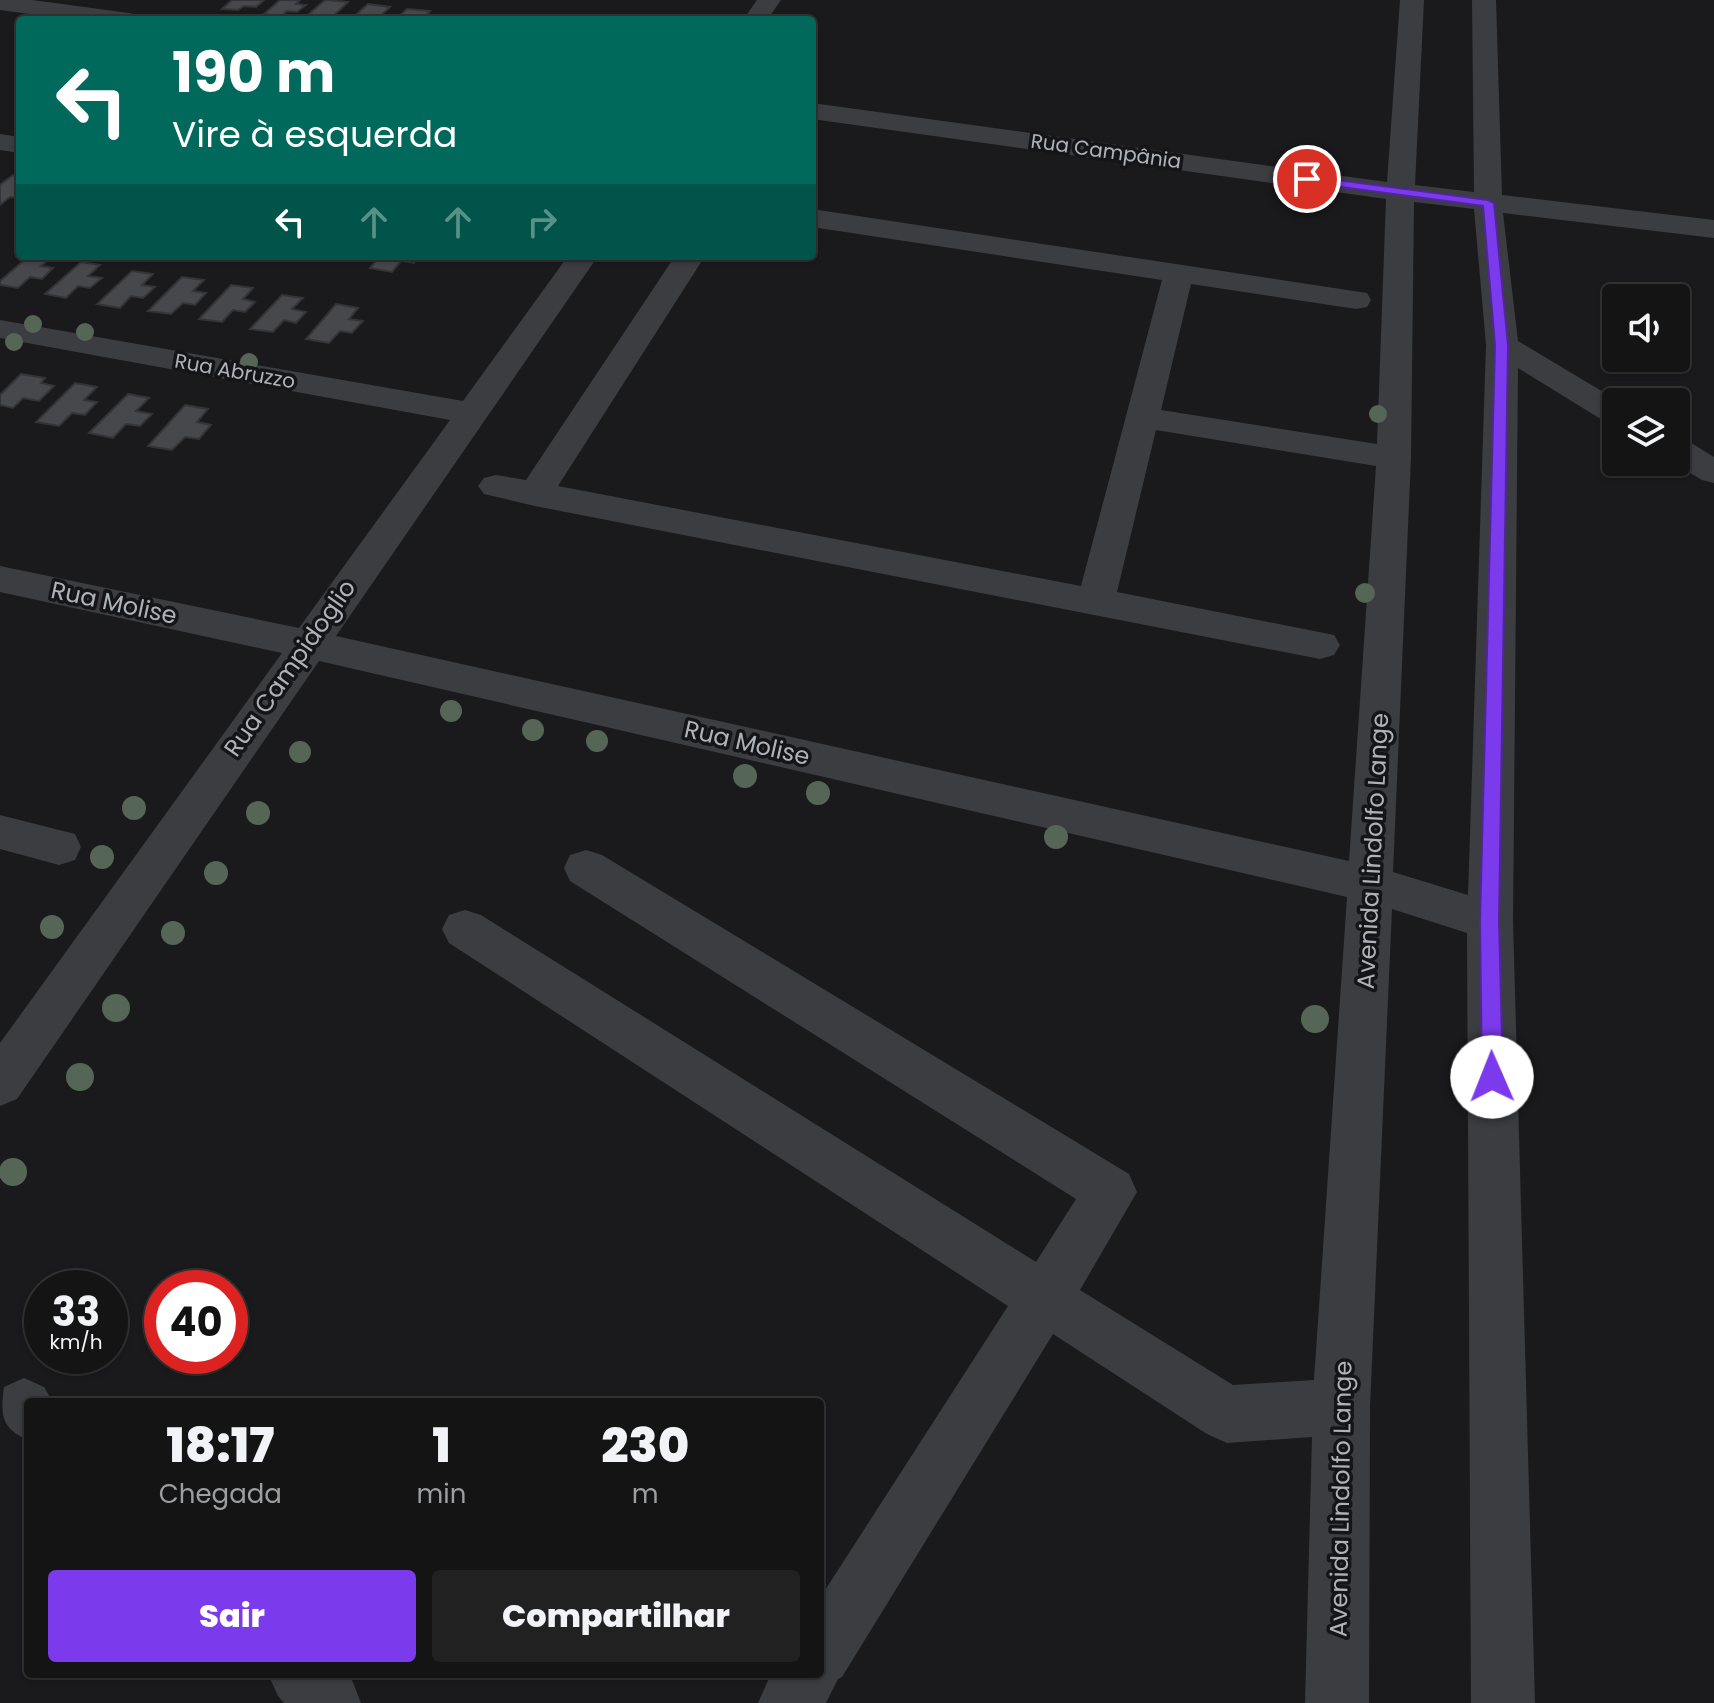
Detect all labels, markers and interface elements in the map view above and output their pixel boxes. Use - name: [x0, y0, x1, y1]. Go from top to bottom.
- text: 190 m: [172, 33, 335, 112]
- icon: left: [40, 48, 144, 152]
- text: Vire à esquerda: [172, 109, 457, 160]
- street label: Rua Campânia: [1029, 127, 1183, 175]
- pin: [1273, 145, 1341, 213]
- icon: arrive: [1285, 157, 1329, 201]
- icon: left: [268, 200, 312, 244]
- icon: ahead: [352, 200, 396, 244]
- icon: ahead: [436, 200, 480, 244]
- icon: right: [520, 200, 564, 244]
- map controls: [1602, 284, 1690, 476]
- button: sound: [1602, 284, 1690, 372]
- street label: Rua Abruzzo: [172, 347, 298, 395]
- button: layers: [1602, 388, 1690, 476]
- street label: Rua Molise: [48, 573, 180, 632]
- street label: Rua Campidoglio: [216, 573, 363, 763]
- street label: Rua Molise: [681, 712, 813, 773]
- street label: Avenida Lindolfo Lange: [1349, 712, 1396, 990]
- position arrow: [1450, 1035, 1534, 1119]
- speed limit sign: 40: [144, 1270, 248, 1374]
- text: 33: [52, 1284, 100, 1340]
- text: km/h: [49, 1328, 103, 1356]
- street label: Avenida Lindolfo Lange: [1322, 1360, 1359, 1638]
- text: 18:17: [166, 1412, 274, 1479]
- text: 1: [432, 1412, 451, 1479]
- text: 230: [601, 1412, 689, 1479]
- text: Chegada: [159, 1476, 282, 1512]
- text: min: [417, 1476, 466, 1512]
- text: m: [632, 1476, 659, 1512]
- button: Sair: [48, 1570, 416, 1662]
- button: Compartilhar: [432, 1570, 800, 1662]

